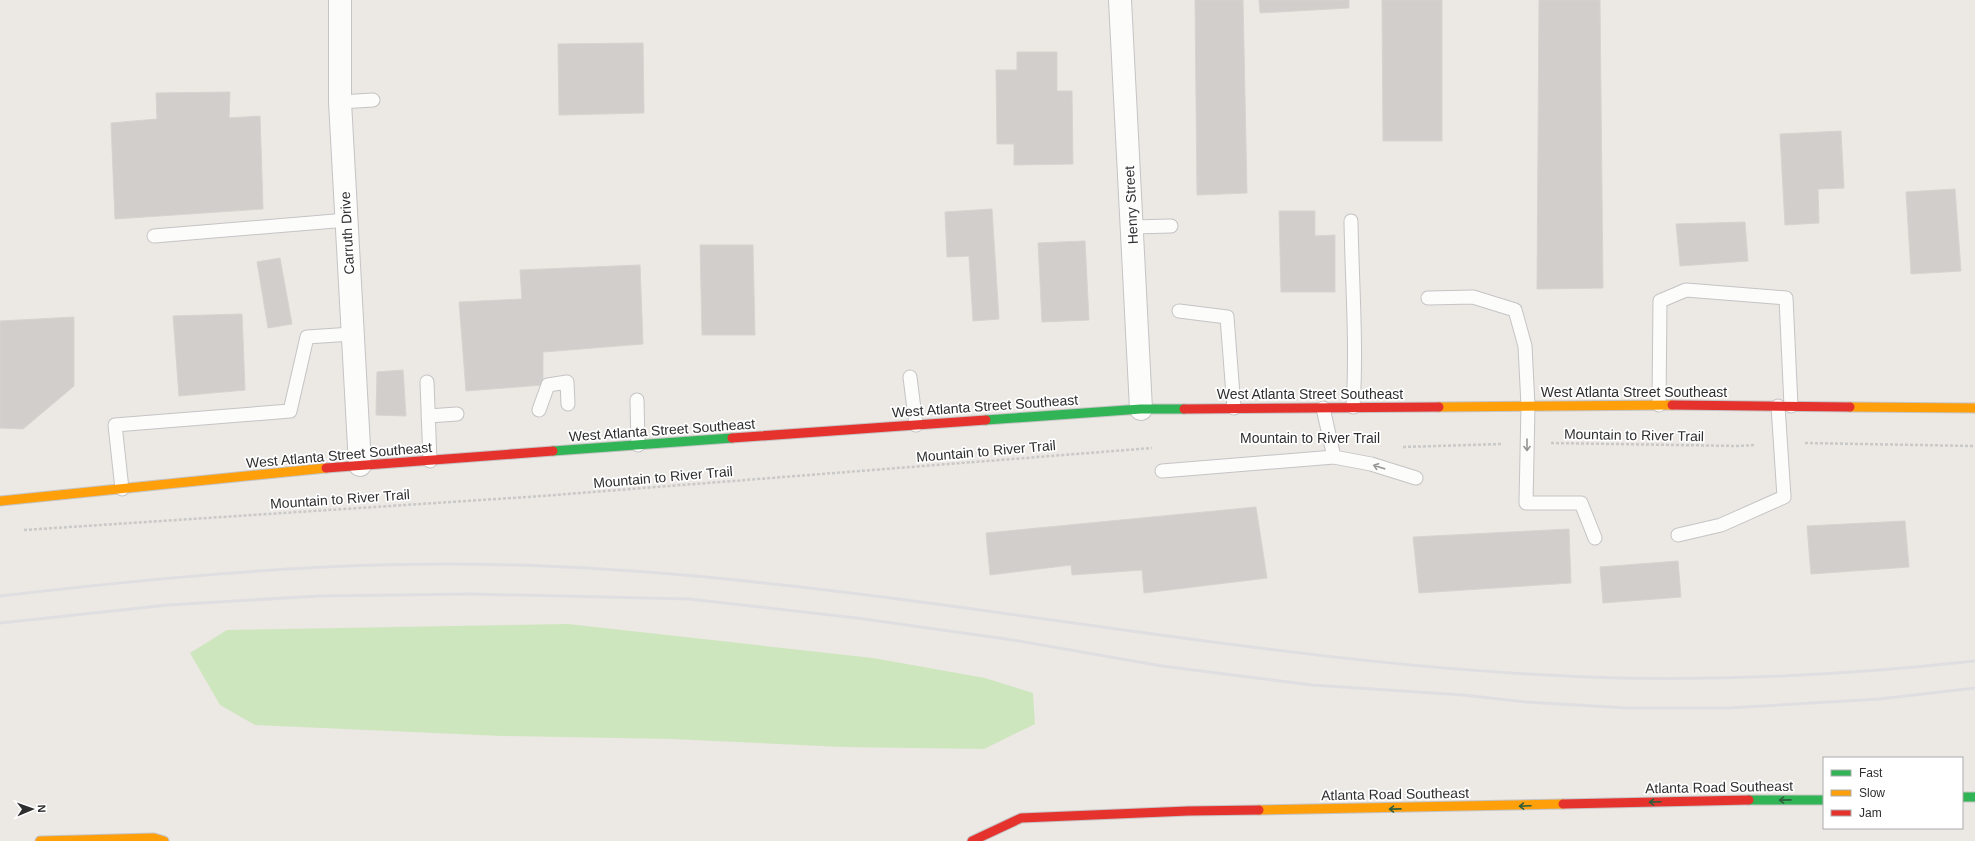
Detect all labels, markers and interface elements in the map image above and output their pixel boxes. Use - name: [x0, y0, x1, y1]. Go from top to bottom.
- street label: Henry Street: [1121, 165, 1141, 245]
- street label: Carruth Drive: [337, 191, 357, 275]
- street label: West Atlanta Street Southeast: [1541, 384, 1727, 400]
- street label: West Atlanta Street Southeast: [1217, 386, 1403, 402]
- street label: West Atlanta Street Southeast: [891, 392, 1079, 420]
- street label: West Atlanta Street Southeast: [568, 416, 756, 444]
- street label: Mountain to River Trail: [1564, 426, 1704, 444]
- street label: Mountain to River Trail: [1240, 430, 1380, 446]
- street label: Mountain to River Trail: [916, 437, 1056, 465]
- one-way arrow: [1523, 438, 1531, 451]
- street label: West Atlanta Street Southeast: [245, 439, 433, 471]
- one-way arrow: [1374, 462, 1386, 470]
- street label: Mountain to River Trail: [593, 463, 733, 491]
- street label: Mountain to River Trail: [270, 486, 410, 512]
- legend: [1823, 757, 1963, 829]
- text: Fast: [1859, 766, 1883, 780]
- street label: Atlanta Road Southeast: [1645, 778, 1793, 796]
- street label: Atlanta Road Southeast: [1321, 785, 1469, 803]
- text: Slow: [1859, 786, 1885, 800]
- north arrow: [12, 789, 52, 829]
- one-way arrow: [1779, 796, 1792, 804]
- one-way arrow: [1649, 798, 1662, 806]
- one-way arrow: [1519, 802, 1532, 809]
- text: N: [36, 804, 48, 813]
- one-way arrow: [1389, 805, 1402, 813]
- text: Jam: [1859, 806, 1882, 820]

